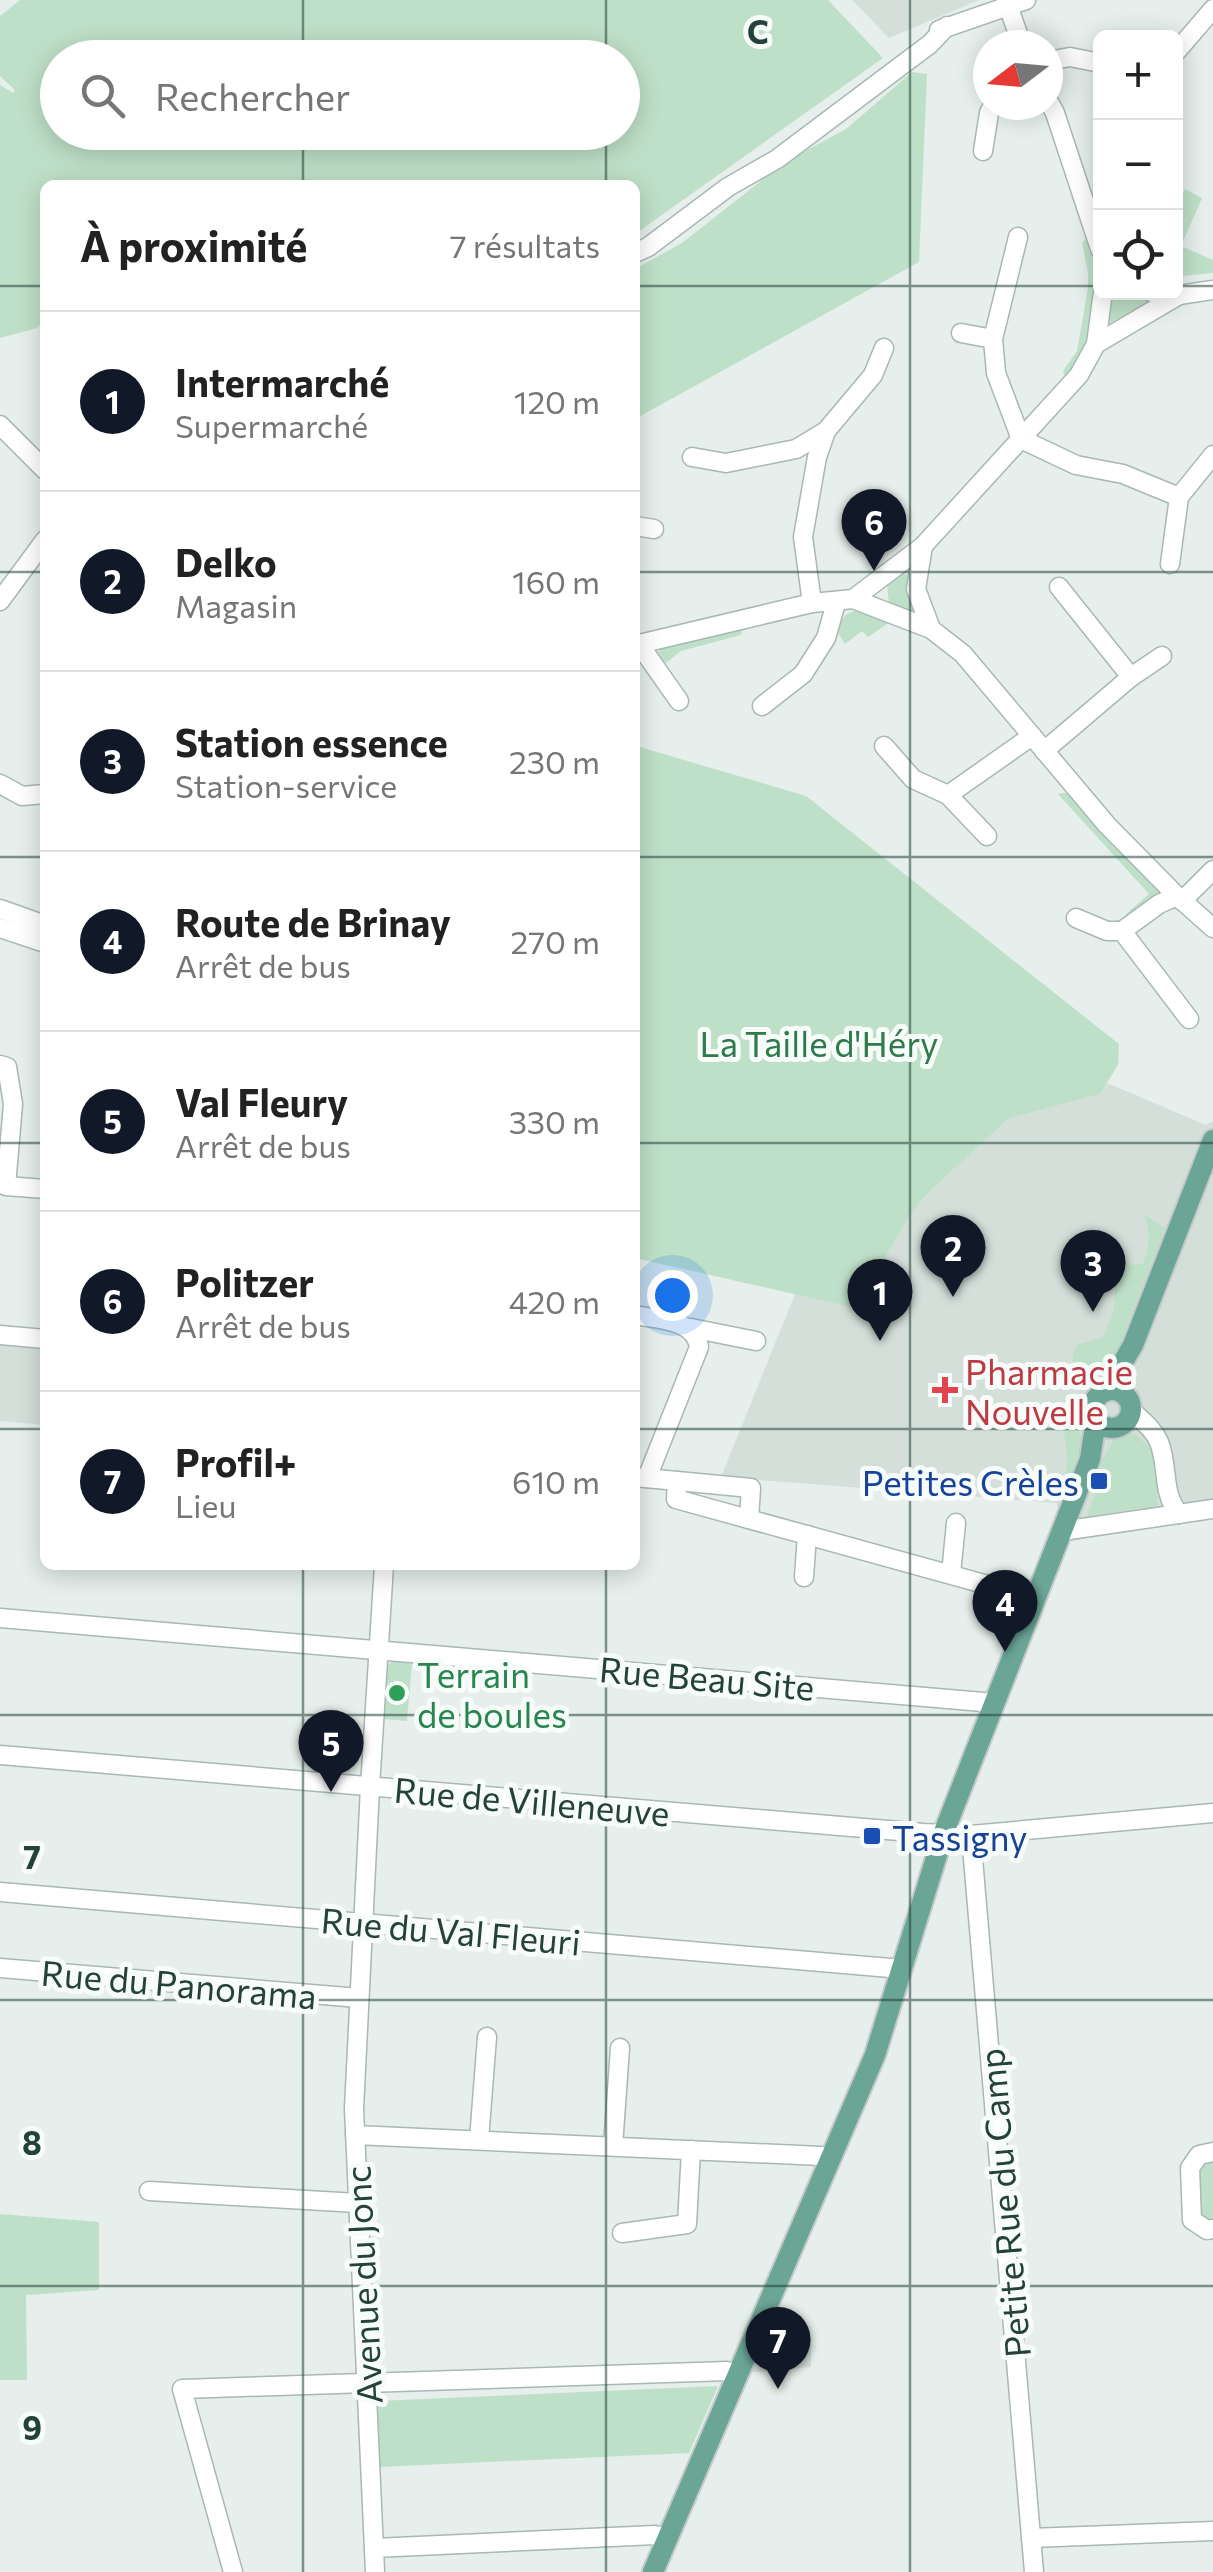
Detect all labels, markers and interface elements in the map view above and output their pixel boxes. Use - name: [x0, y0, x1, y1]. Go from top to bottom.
- text: C: [747, 11, 769, 51]
- north arrow: [973, 30, 1063, 120]
- map controls: [1093, 30, 1183, 300]
- button: +: [1093, 30, 1183, 120]
- search box: [40, 40, 640, 150]
- icon: search: [75, 68, 130, 123]
- text: Rechercher: [155, 72, 350, 119]
- button: −: [1093, 120, 1183, 210]
- button: locate: [1093, 210, 1183, 300]
- text: À proximité: [80, 219, 307, 271]
- text: 7 résultats: [450, 225, 600, 265]
- text: Intermarché: [175, 358, 389, 405]
- text: 1: [105, 381, 120, 421]
- text: 120 m: [514, 381, 600, 421]
- text: Supermarché: [175, 405, 368, 445]
- pin: 6: [842, 488, 906, 571]
- text: Delko: [175, 538, 277, 585]
- text: 2: [103, 561, 122, 601]
- text: 160 m: [512, 561, 600, 601]
- text: Magasin: [175, 585, 297, 625]
- text: Station essence: [175, 718, 448, 765]
- text: 3: [103, 741, 122, 781]
- text: 230 m: [509, 741, 600, 781]
- text: Station-service: [175, 765, 397, 805]
- text: Route de Brinay: [175, 898, 451, 945]
- text: 4: [103, 921, 122, 961]
- text: 270 m: [511, 921, 600, 961]
- text: Arrêt de bus: [175, 945, 351, 985]
- park label: La Taille d'Héry: [700, 1021, 938, 1064]
- text: Val Fleury: [175, 1078, 348, 1125]
- text: 5: [103, 1101, 122, 1141]
- text: 330 m: [509, 1101, 600, 1141]
- text: Arrêt de bus: [175, 1125, 351, 1165]
- pin: 2: [920, 1214, 986, 1297]
- pin: 3: [1060, 1230, 1126, 1312]
- text: Politzer: [175, 1258, 314, 1305]
- pin: 1: [848, 1258, 912, 1341]
- your location: [647, 1270, 698, 1321]
- text: 6: [103, 1281, 122, 1321]
- text: 420 m: [509, 1281, 600, 1321]
- text: Arrêt de bus: [175, 1305, 351, 1345]
- place label: Pharmacie Nouvelle: [965, 1349, 1133, 1432]
- marker: Pharmacie Nouvelle: [934, 1379, 956, 1401]
- text: Profil+: [175, 1438, 297, 1485]
- place label: Petites Crèles: [862, 1460, 1079, 1503]
- text: 7: [104, 1461, 121, 1501]
- text: 610 m: [512, 1461, 600, 1501]
- marker: Petites Crèles: [1088, 1470, 1110, 1492]
- text: Lieu: [175, 1485, 236, 1525]
- pin: 4: [972, 1570, 1038, 1652]
- street label: Rue Beau Site: [598, 1646, 816, 1708]
- place label: Terrain de boules: [417, 1652, 567, 1735]
- marker: Terrain de boules: [386, 1682, 408, 1704]
- pin: 5: [298, 1710, 364, 1792]
- street label: Rue de Villeneuve: [392, 1767, 672, 1833]
- place label: Tassigny: [892, 1815, 1027, 1858]
- marker: Tassigny: [861, 1825, 883, 1847]
- text: 7: [23, 1836, 41, 1876]
- street label: Rue du Val Fleuri: [319, 1897, 583, 1963]
- street label: Rue du Panorama: [39, 1950, 319, 2016]
- street label: Petite Rue du Camp: [968, 2047, 1038, 2359]
- text: 8: [22, 2122, 42, 2162]
- street label: Avenue du Jonc: [334, 2165, 390, 2405]
- pin: 7: [746, 2306, 810, 2389]
- text: 9: [22, 2407, 42, 2447]

